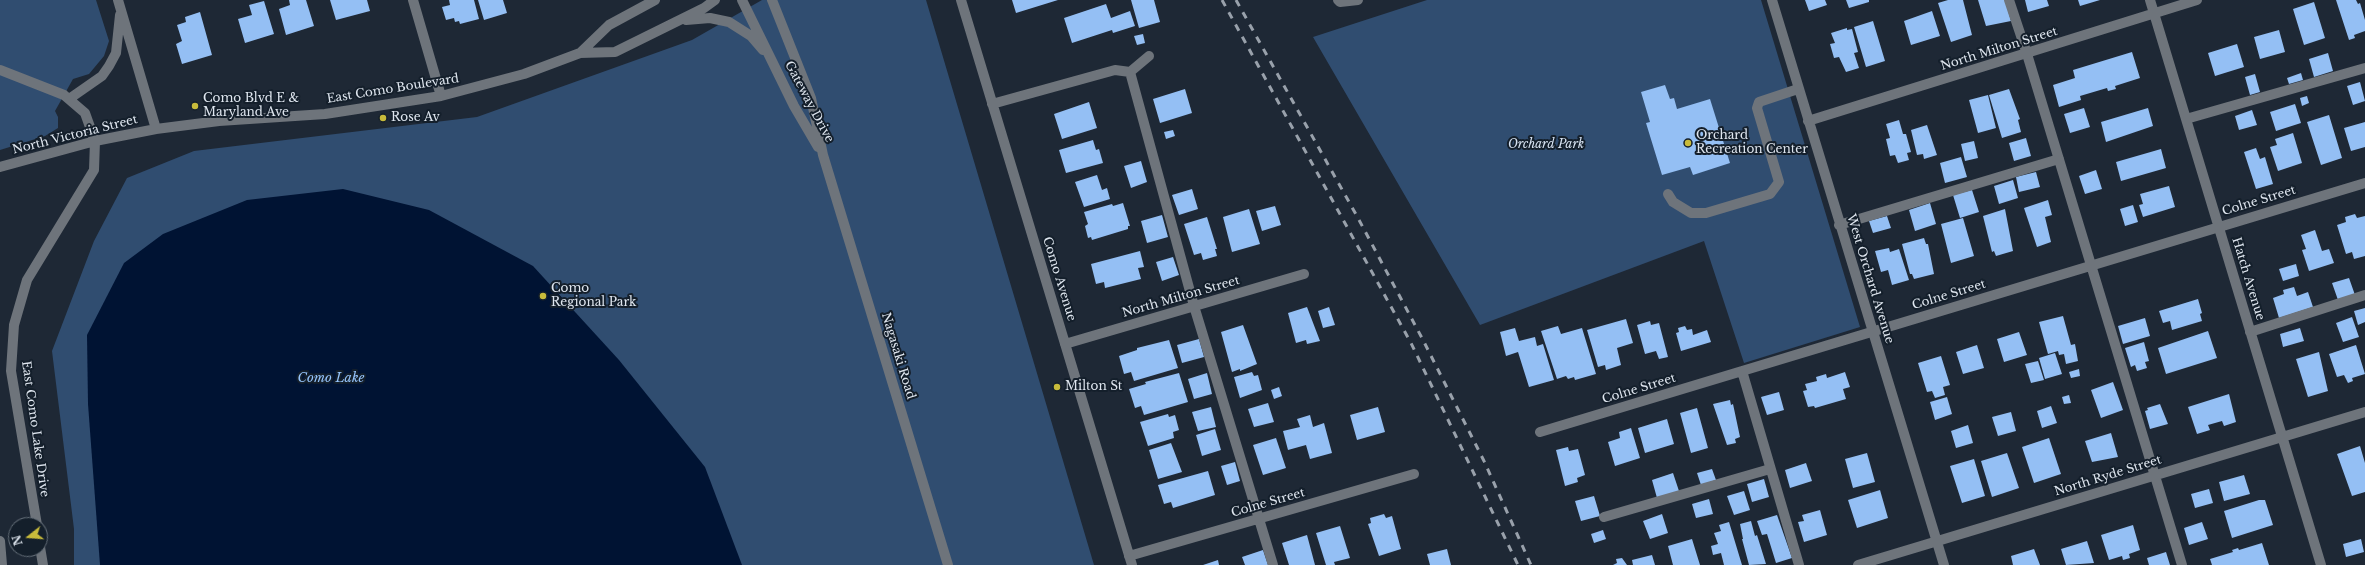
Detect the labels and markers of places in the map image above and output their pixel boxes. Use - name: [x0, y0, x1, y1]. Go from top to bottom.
- place label: Como Blvd E & Maryland Ave: [203, 92, 299, 120]
- marker: Como Blvd E & Maryland Ave: [190, 101, 200, 111]
- place label: Rose Av: [391, 111, 440, 125]
- marker: Rose Av: [378, 113, 388, 123]
- place label: Orchard Recreation Center: [1696, 129, 1808, 157]
- marker: Orchard Recreation Center: [1683, 138, 1693, 148]
- place label: Como Regional Park: [551, 282, 636, 310]
- marker: Como Regional Park: [538, 291, 548, 301]
- place label: Milton St: [1065, 380, 1122, 394]
- marker: Milton St: [1052, 382, 1062, 392]

